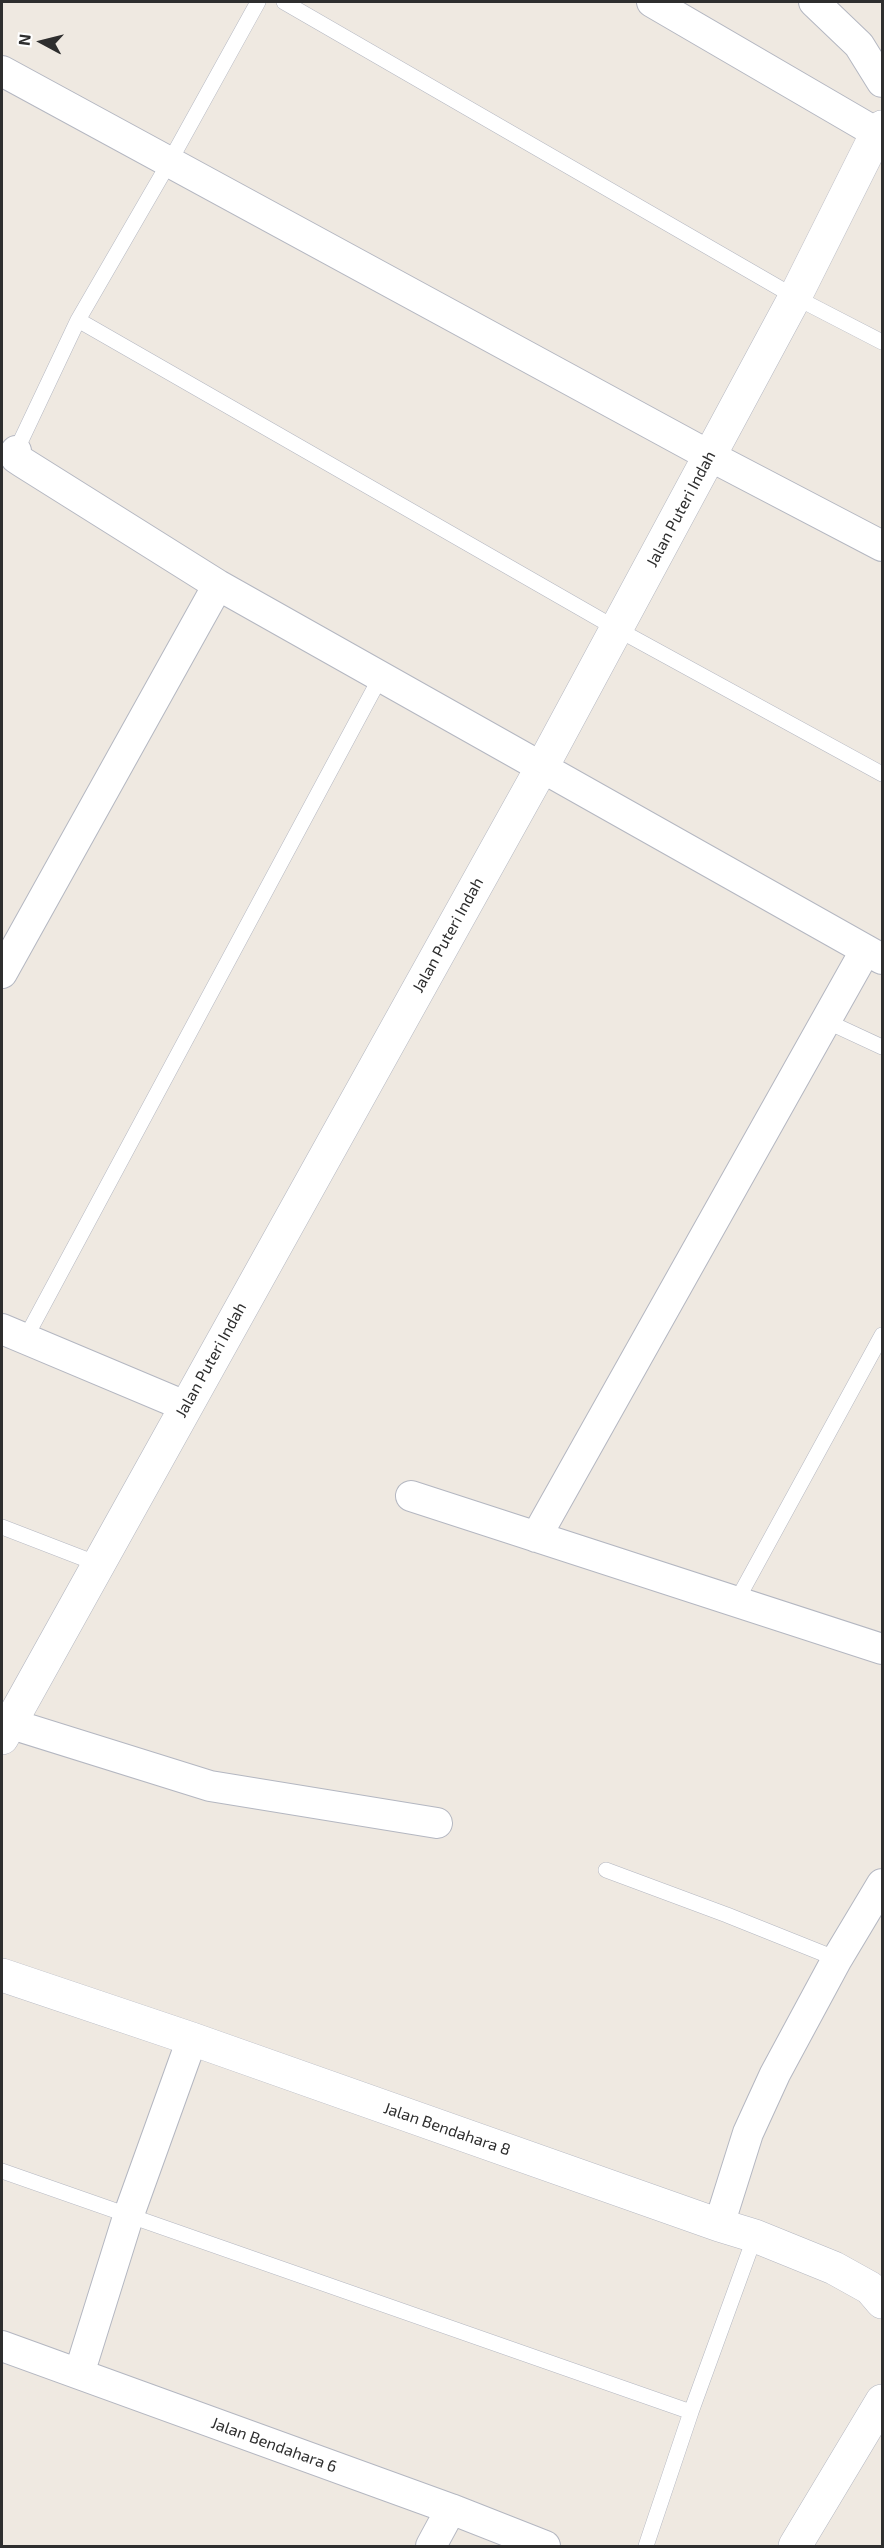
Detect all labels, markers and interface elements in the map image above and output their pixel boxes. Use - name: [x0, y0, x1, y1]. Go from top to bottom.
- north arrow: [12, 12, 72, 72]
- text: N: [14, 33, 34, 47]
- street label: Jalan Puteri Indah: [642, 448, 720, 570]
- street label: Jalan Puteri Indah: [408, 874, 488, 996]
- street label: Jalan Puteri Indah: [171, 1299, 251, 1421]
- street label: Jalan Bendahara 8: [381, 2098, 513, 2160]
- street label: Jalan Bendahara 6: [209, 2413, 339, 2477]

